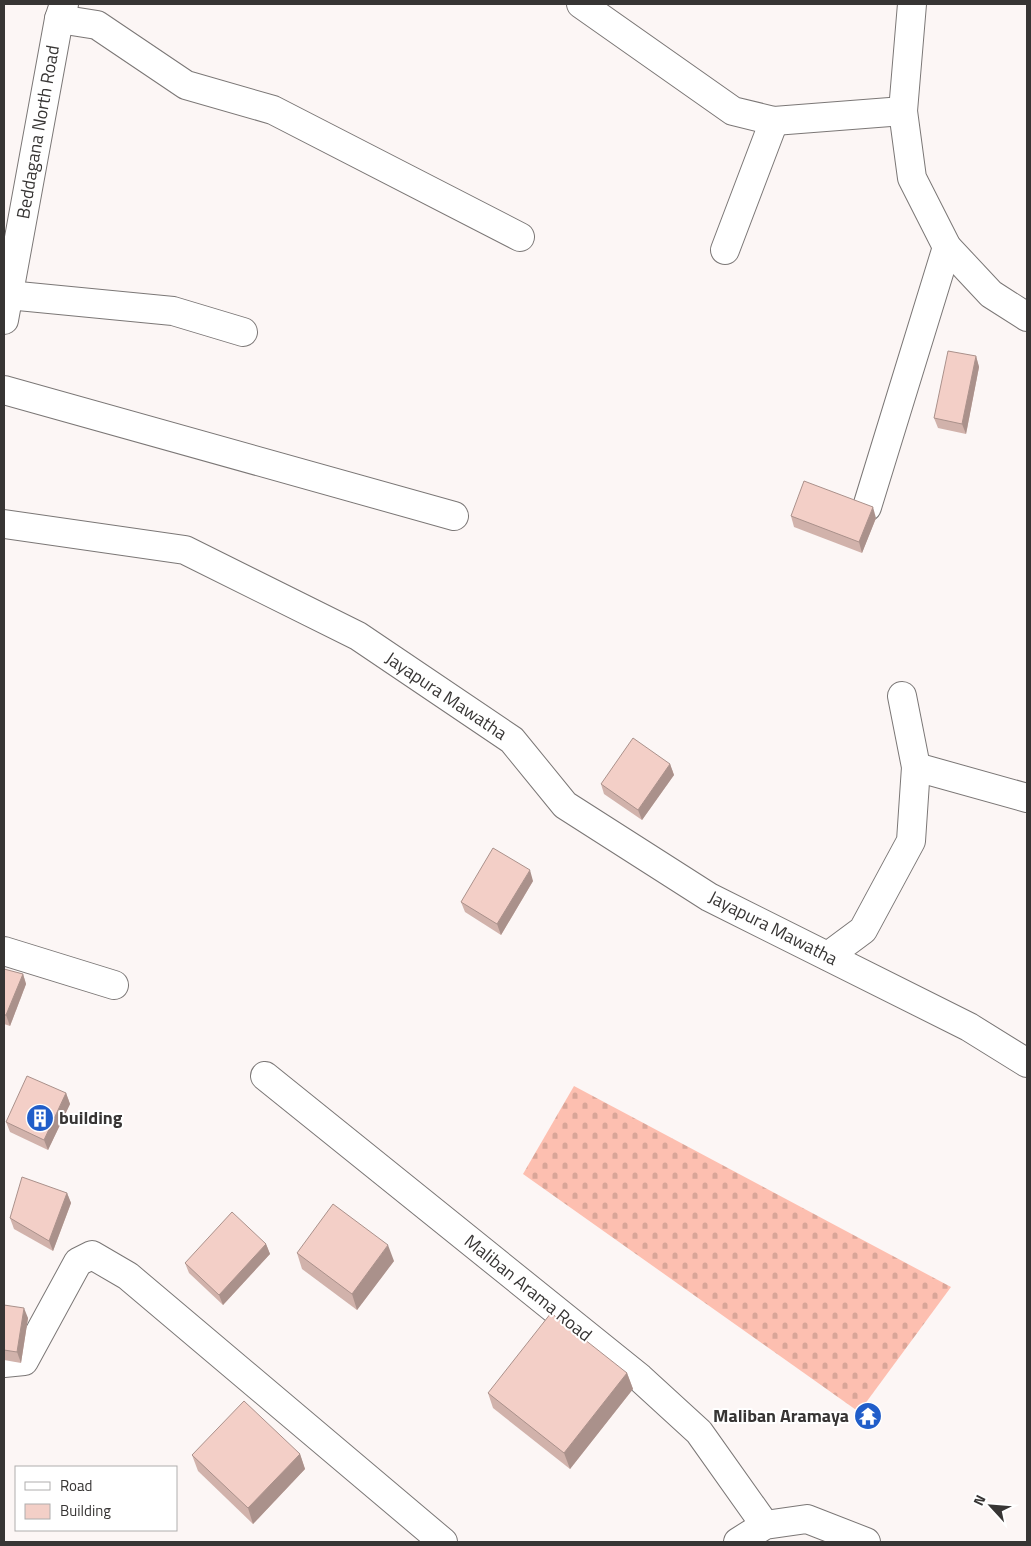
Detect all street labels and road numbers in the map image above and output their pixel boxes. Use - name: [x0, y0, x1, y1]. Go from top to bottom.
- street label: Beddagana North Road: [9, 43, 66, 221]
- street label: Jayapura Mawatha: [380, 645, 513, 746]
- street label: Jayapura Mawatha: [704, 883, 842, 972]
- street label: Maliban Arama Road: [459, 1228, 598, 1348]

